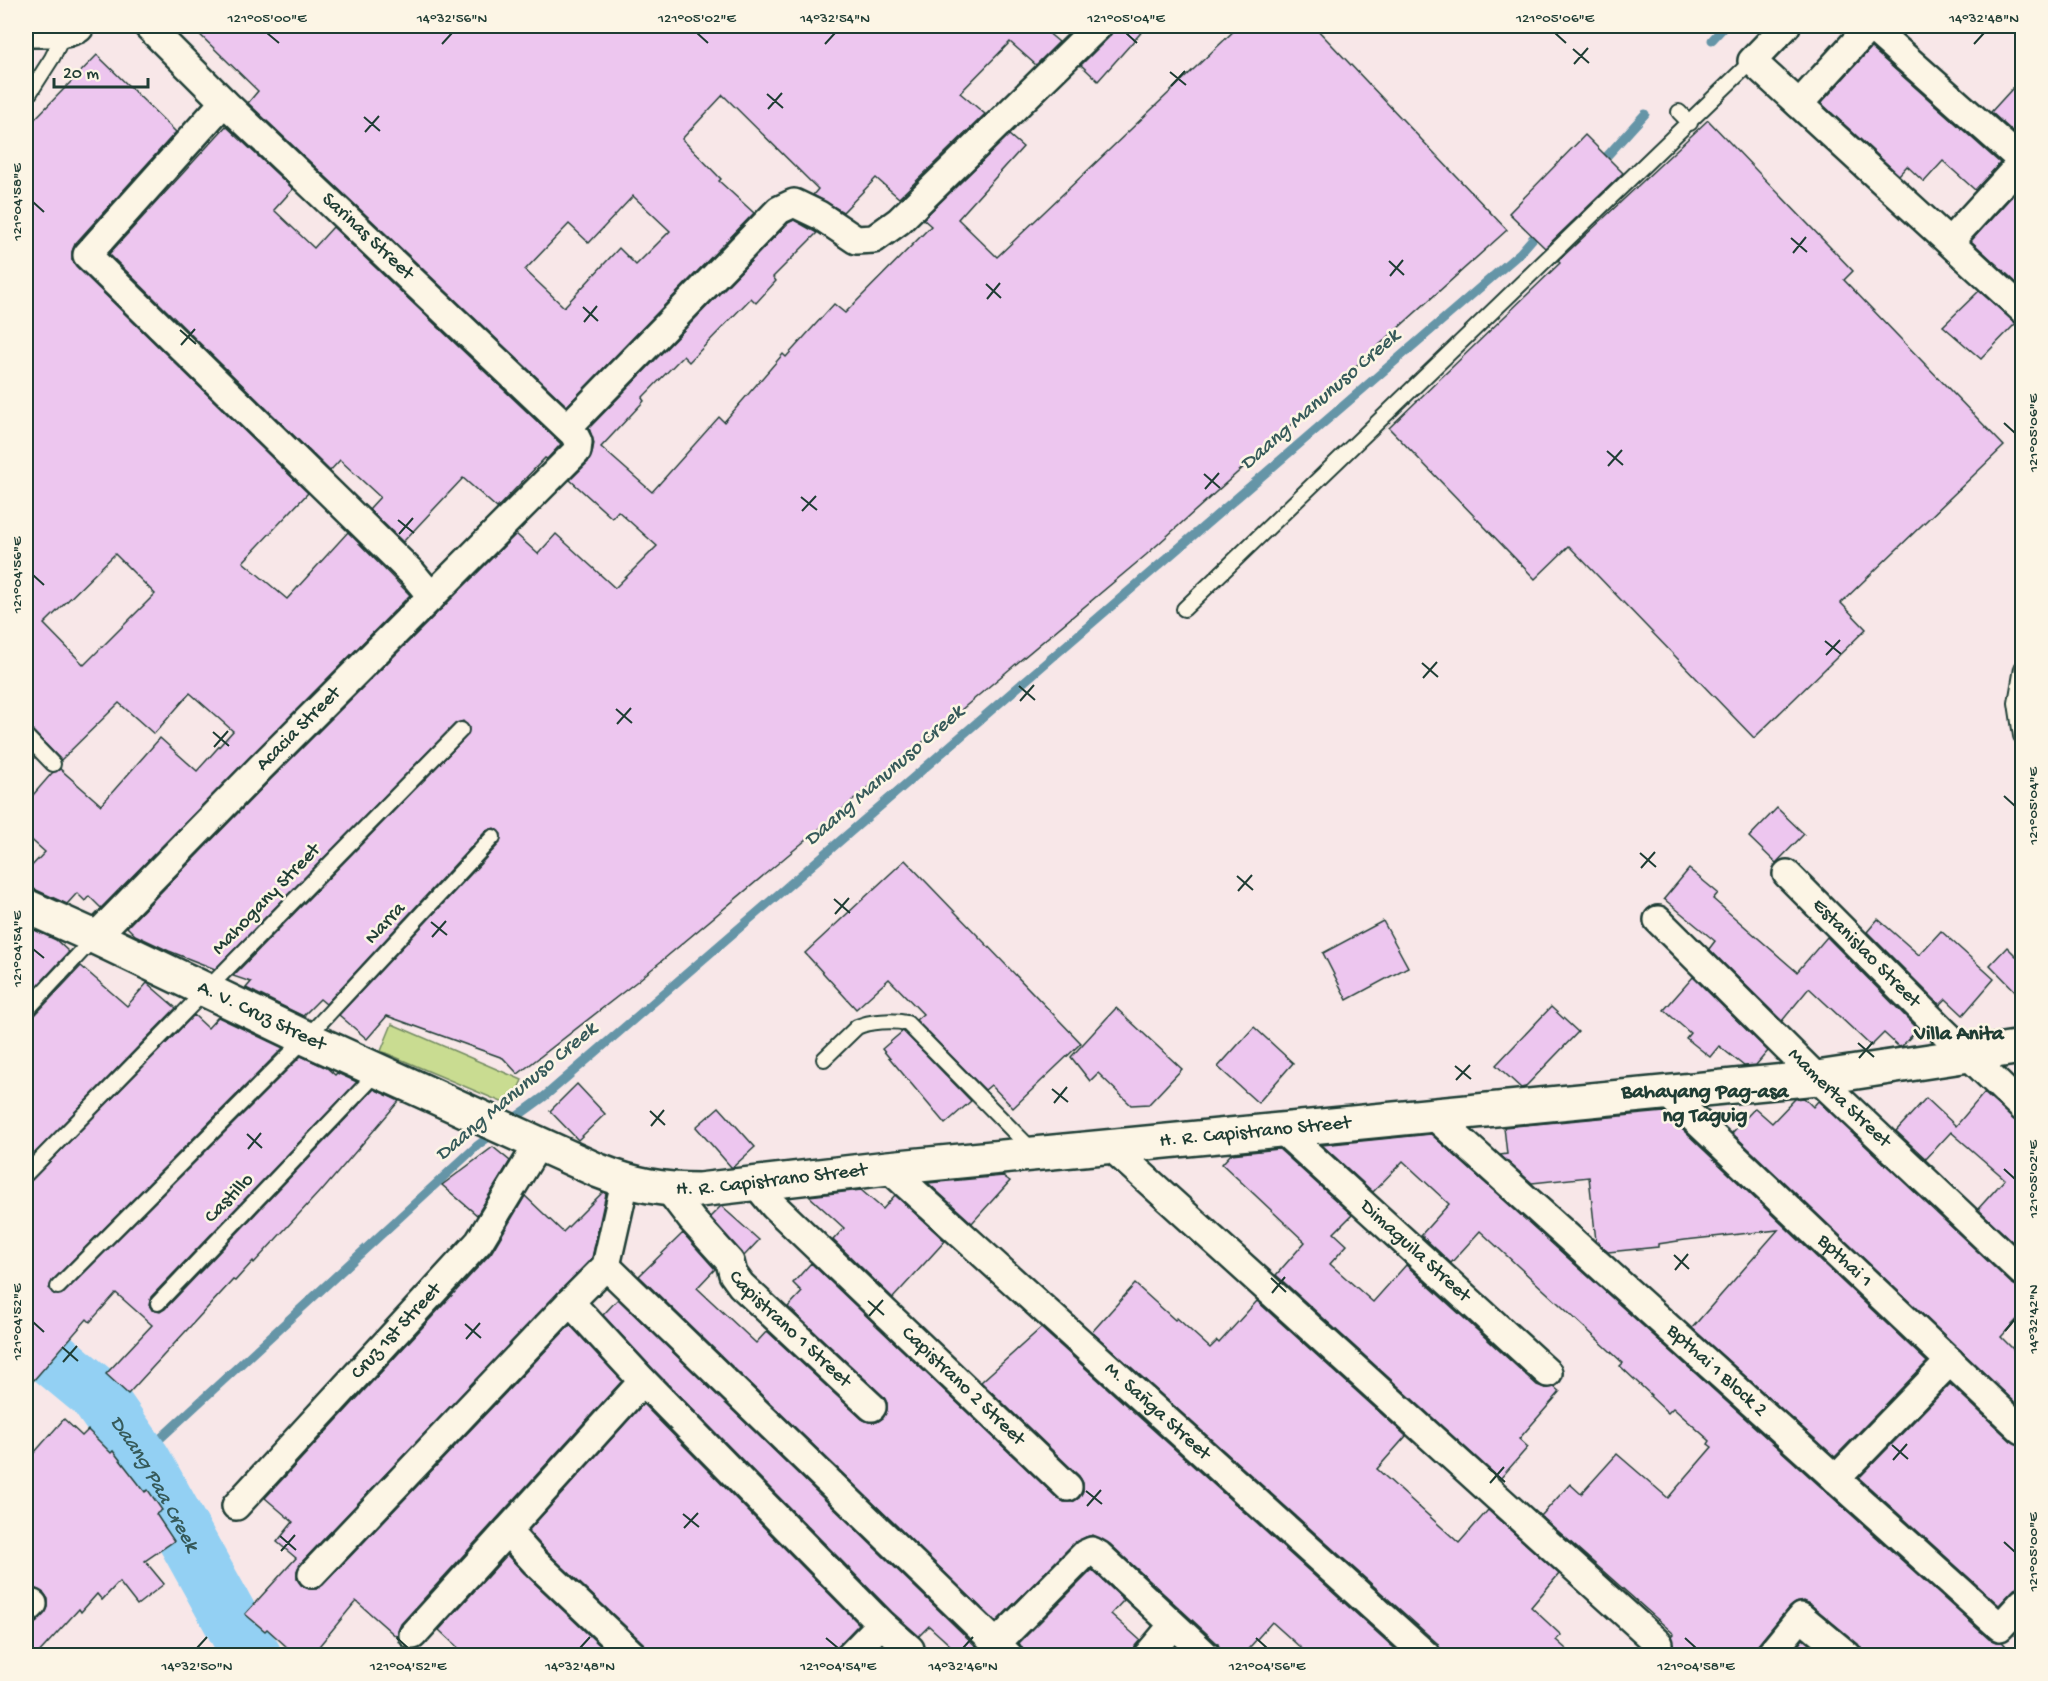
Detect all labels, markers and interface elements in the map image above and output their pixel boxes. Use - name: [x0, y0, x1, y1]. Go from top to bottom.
- text: 121°05'00"E: [226, 10, 307, 28]
- text: 14°32'56"N: [416, 10, 487, 28]
- text: 121°05'02"E: [657, 10, 737, 28]
- text: 14°32'54"N: [799, 10, 870, 28]
- text: 121°05'04"E: [1086, 10, 1165, 28]
- text: 121°05'06"E: [1515, 10, 1595, 28]
- text: 14°32'48"N: [1948, 10, 2019, 28]
- scale bar: [54, 51, 148, 89]
- text: 20 m: [63, 64, 99, 85]
- text: 121°04'58"E: [9, 163, 27, 242]
- street label: Sarinas Street: [316, 188, 419, 287]
- water label: Daang Manunuso Creek: [1236, 323, 1408, 477]
- text: 121°05'06"E: [2025, 393, 2043, 473]
- text: 121°04'56"E: [9, 536, 27, 614]
- street label: Acacia Street: [252, 681, 347, 776]
- water label: Daang Manunuso Creek: [800, 699, 972, 853]
- text: 121°05'04"E: [2025, 767, 2043, 846]
- street label: Mahogany Street: [208, 838, 327, 961]
- street label: Estanislao Street: [1807, 894, 1926, 1014]
- street label: Narra: [361, 897, 412, 950]
- text: 121°04'54"E: [9, 910, 27, 988]
- street label: A. V. Cruz Street: [194, 976, 331, 1058]
- water label: Daang Manunuso Creek: [431, 1016, 605, 1168]
- district label: Villa Anita: [1913, 1023, 2005, 1048]
- street label: Mamerta Street: [1783, 1044, 1897, 1154]
- district label: Bahayang Pag-asa ng Taguig: [1620, 1081, 1790, 1130]
- street label: H. R. Capistrano Street: [1159, 1112, 1354, 1153]
- text: 121°05'02"E: [2025, 1139, 2043, 1219]
- street label: H. R. Capistrano Street: [675, 1159, 870, 1202]
- street label: Castillo: [201, 1169, 259, 1229]
- street label: Dimaguila Street: [1353, 1194, 1476, 1309]
- street label: Bpthai 1: [1811, 1229, 1877, 1293]
- street label: Capistrano 1 Street: [723, 1266, 857, 1394]
- street label: Cruz 1st Street: [347, 1277, 448, 1385]
- text: 121°04'52"E: [9, 1283, 27, 1361]
- text: 14°32'42"N: [2025, 1284, 2043, 1355]
- street label: Bpthai 1 Block 2: [1661, 1319, 1772, 1422]
- street label: Capistrano 2 Street: [896, 1322, 1031, 1452]
- street label: M. Sañga Street: [1099, 1358, 1216, 1467]
- water label: Daang Paa Creek: [103, 1412, 205, 1559]
- text: 121°05'00"E: [2025, 1512, 2043, 1593]
- text: 14°32'50"N: [160, 1658, 233, 1676]
- text: 121°04'52"E: [369, 1658, 447, 1676]
- text: 14°32'48"N: [544, 1658, 615, 1676]
- text: 121°04'54"E: [799, 1658, 877, 1676]
- text: 14°32'46"N: [927, 1658, 998, 1676]
- text: 121°04'56"E: [1228, 1658, 1306, 1676]
- text: 121°04'58"E: [1656, 1658, 1735, 1676]

